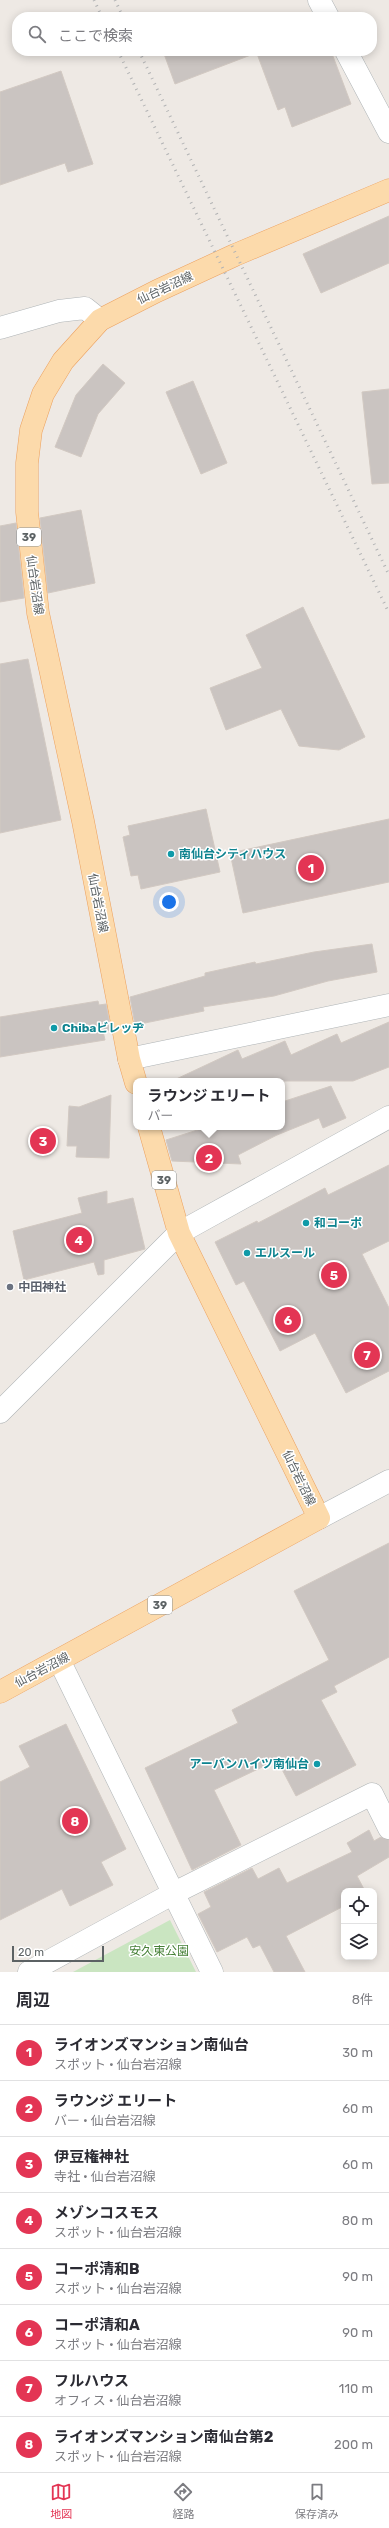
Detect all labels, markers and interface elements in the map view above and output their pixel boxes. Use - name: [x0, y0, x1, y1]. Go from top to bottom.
- search box: [12, 12, 377, 56]
- icon: search: [26, 23, 48, 45]
- text: ここで検索: [58, 27, 133, 45]
- street label: 仙台岩沼線: [135, 269, 195, 307]
- road number: 39: [17, 528, 41, 546]
- street label: 仙台岩沼線: [24, 554, 46, 616]
- place label: 南仙台シティハウス: [179, 847, 286, 861]
- marker: 南仙台シティハウス: [166, 849, 176, 859]
- pin: 1: [298, 853, 324, 883]
- street label: 仙台岩沼線: [85, 872, 111, 934]
- your location: [159, 892, 179, 912]
- place label: Chibaビレッヂ: [62, 1021, 144, 1035]
- marker: Chibaビレッヂ: [49, 1023, 59, 1033]
- popup: [133, 1078, 285, 1130]
- text: ラウンジ エリート: [147, 1087, 271, 1105]
- text: バー: [147, 1108, 173, 1123]
- pin: 3: [30, 1126, 56, 1156]
- pin: 2: [196, 1143, 222, 1173]
- road number: 39: [152, 1171, 176, 1189]
- place label: 和コーポ: [314, 1216, 362, 1230]
- marker: 和コーポ: [301, 1218, 311, 1228]
- pin: 4: [66, 1225, 92, 1255]
- place label: エルスール: [255, 1246, 315, 1260]
- marker: エルスール: [242, 1248, 252, 1258]
- pin: 5: [321, 1260, 347, 1290]
- place label: 中田神社: [18, 1280, 66, 1294]
- marker: 中田神社: [5, 1282, 15, 1292]
- pin: 6: [275, 1305, 301, 1335]
- pin: 7: [354, 1340, 380, 1370]
- street label: 仙台岩沼線: [280, 1448, 318, 1508]
- road number: 39: [148, 1596, 172, 1614]
- street label: 仙台岩沼線: [12, 1650, 72, 1690]
- place label: アーバンハイツ南仙台: [189, 1757, 309, 1771]
- marker: アーバンハイツ南仙台: [312, 1759, 322, 1769]
- pin: 8: [62, 1806, 88, 1836]
- map controls: [341, 1888, 377, 1960]
- button: locate: [341, 1888, 377, 1924]
- button: layers: [341, 1924, 377, 1960]
- scale bar: [12, 1944, 104, 1963]
- park label: 安久東公園: [129, 1944, 189, 1958]
- text: 20 m: [18, 1946, 44, 1959]
- text: 周辺: [16, 1990, 50, 2010]
- text: 8件: [352, 1992, 373, 2007]
- text: ライオンズマンション南仙台: [54, 2036, 249, 2054]
- text: 1: [26, 2045, 32, 2060]
- text: 30 m: [342, 2045, 373, 2060]
- text: スポット · 仙台岩沼線: [54, 2057, 182, 2072]
- text: ラウンジ エリート: [54, 2092, 177, 2110]
- text: 2: [25, 2101, 33, 2116]
- text: 60 m: [342, 2101, 373, 2116]
- text: バー · 仙台岩沼線: [54, 2113, 156, 2128]
- text: 伊豆権神社: [54, 2148, 129, 2166]
- text: 3: [25, 2157, 33, 2172]
- text: 60 m: [342, 2157, 373, 2172]
- text: 寺社 · 仙台岩沼線: [54, 2169, 156, 2184]
- text: メゾンコスモス: [54, 2204, 159, 2222]
- text: 4: [25, 2213, 33, 2228]
- text: 80 m: [342, 2213, 373, 2228]
- text: スポット · 仙台岩沼線: [54, 2225, 182, 2240]
- text: コーポ清和B: [54, 2260, 140, 2278]
- text: 5: [25, 2269, 33, 2284]
- text: 90 m: [342, 2269, 373, 2284]
- text: スポット · 仙台岩沼線: [54, 2281, 182, 2296]
- text: コーポ清和A: [54, 2316, 140, 2334]
- text: 6: [25, 2325, 33, 2340]
- text: 90 m: [342, 2325, 373, 2340]
- text: スポット · 仙台岩沼線: [54, 2337, 182, 2352]
- text: フルハウス: [54, 2372, 129, 2390]
- text: 7: [25, 2381, 33, 2396]
- text: 110 m: [339, 2381, 373, 2396]
- text: オフィス · 仙台岩沼線: [54, 2393, 181, 2408]
- text: ライオンズマンション南仙台第2: [54, 2428, 273, 2446]
- text: 8: [25, 2437, 33, 2452]
- text: 200 m: [334, 2437, 373, 2452]
- text: スポット · 仙台岩沼線: [54, 2449, 182, 2464]
- tab: 地図: [50, 2481, 72, 2521]
- tab: 経路: [172, 2481, 194, 2521]
- tab: 保存済み: [295, 2481, 339, 2521]

